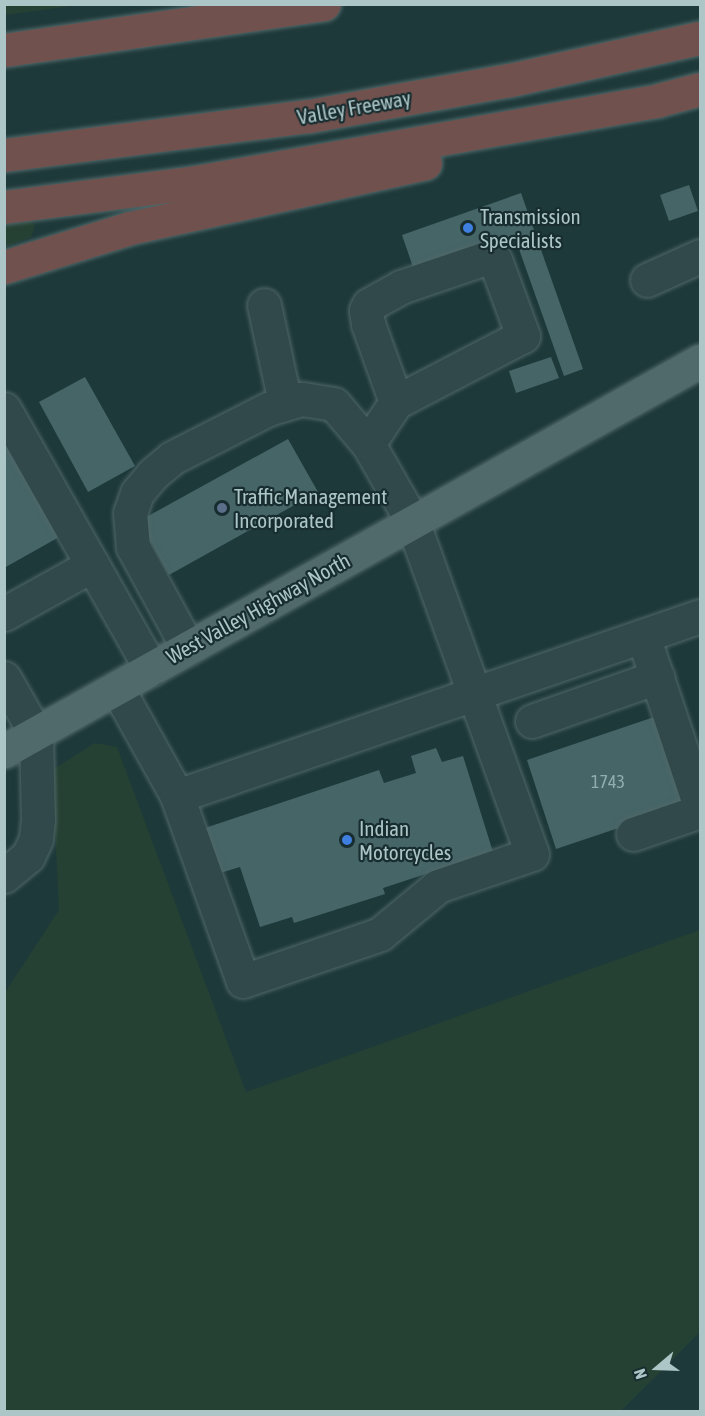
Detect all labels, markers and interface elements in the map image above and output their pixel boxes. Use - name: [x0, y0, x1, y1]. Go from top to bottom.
- street label: Valley Freeway: [295, 85, 413, 129]
- place label: Transmission Specialists: [480, 203, 581, 253]
- marker: Transmission Specialists: [461, 221, 475, 235]
- place label: Traffic Management Incorporated: [234, 483, 387, 533]
- marker: Traffic Management Incorporated: [215, 501, 229, 515]
- street label: West Valley Highway North: [162, 547, 354, 669]
- house number: 1743: [591, 771, 625, 793]
- place label: Indian Motorcycles: [359, 815, 451, 865]
- marker: Indian Motorcycles: [340, 833, 354, 847]
- north arrow: [627, 1338, 687, 1398]
- text: N: [630, 1366, 650, 1381]

